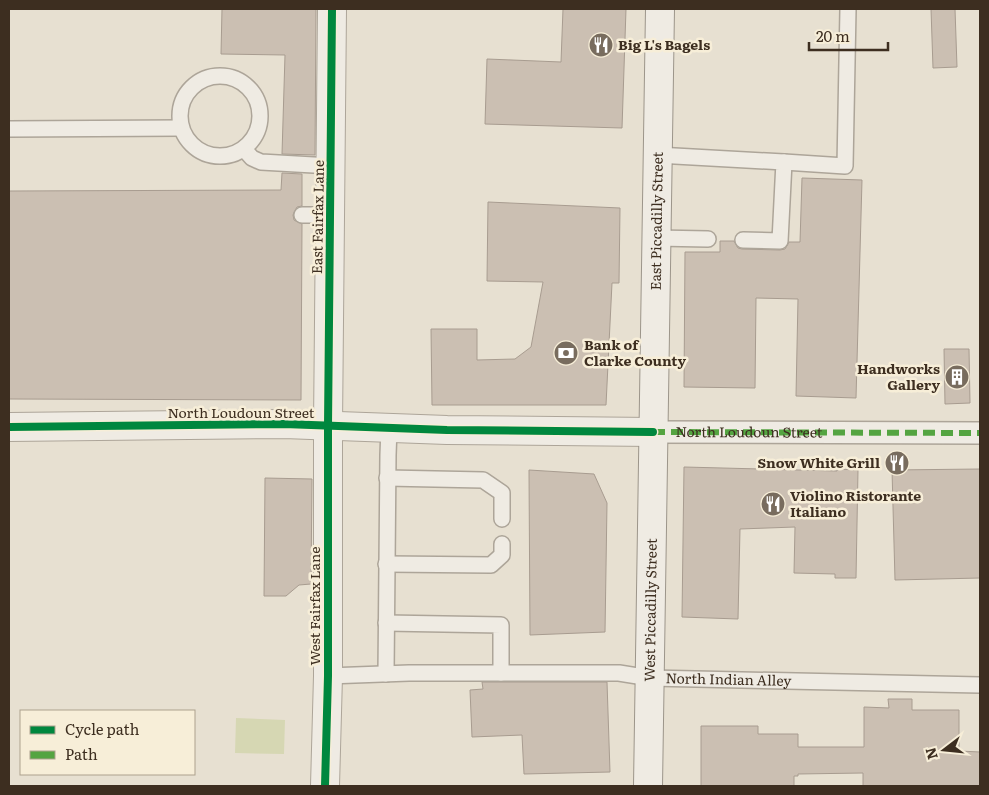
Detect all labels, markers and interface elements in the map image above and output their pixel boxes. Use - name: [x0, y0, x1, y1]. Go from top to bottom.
- scale bar: [809, 20, 888, 52]
- text: 20 m: [816, 24, 850, 47]
- restaurant icon: Big L's Bagels: [588, 32, 614, 58]
- place label: Big L's Bagels: [618, 34, 710, 54]
- street label: East Piccadilly Street: [645, 151, 667, 291]
- street label: East Fairfax Lane: [306, 160, 328, 274]
- place label: Bank of Clarke County: [584, 334, 686, 370]
- bank icon: Bank of Clarke County: [553, 340, 579, 366]
- place label: Handworks Gallery: [857, 358, 940, 394]
- building icon: Handworks Gallery: [944, 364, 970, 390]
- street label: North Loudoun Street: [168, 402, 315, 422]
- street label: North Loudoun Street: [675, 421, 823, 442]
- restaurant icon: Snow White Grill: [884, 450, 910, 476]
- place label: Snow White Grill: [758, 452, 880, 472]
- place label: Violino Ristorante Italiano: [790, 485, 921, 521]
- restaurant icon: Violino Ristorante Italiano: [760, 491, 786, 517]
- street label: West Piccadilly Street: [639, 538, 661, 682]
- street label: West Fairfax Lane: [304, 547, 324, 665]
- street label: North Indian Alley: [665, 667, 793, 690]
- legend: [20, 710, 195, 775]
- text: Cycle path: [65, 717, 140, 740]
- north arrow: [919, 725, 969, 775]
- text: Path: [65, 742, 98, 765]
- text: N: [919, 745, 942, 762]

